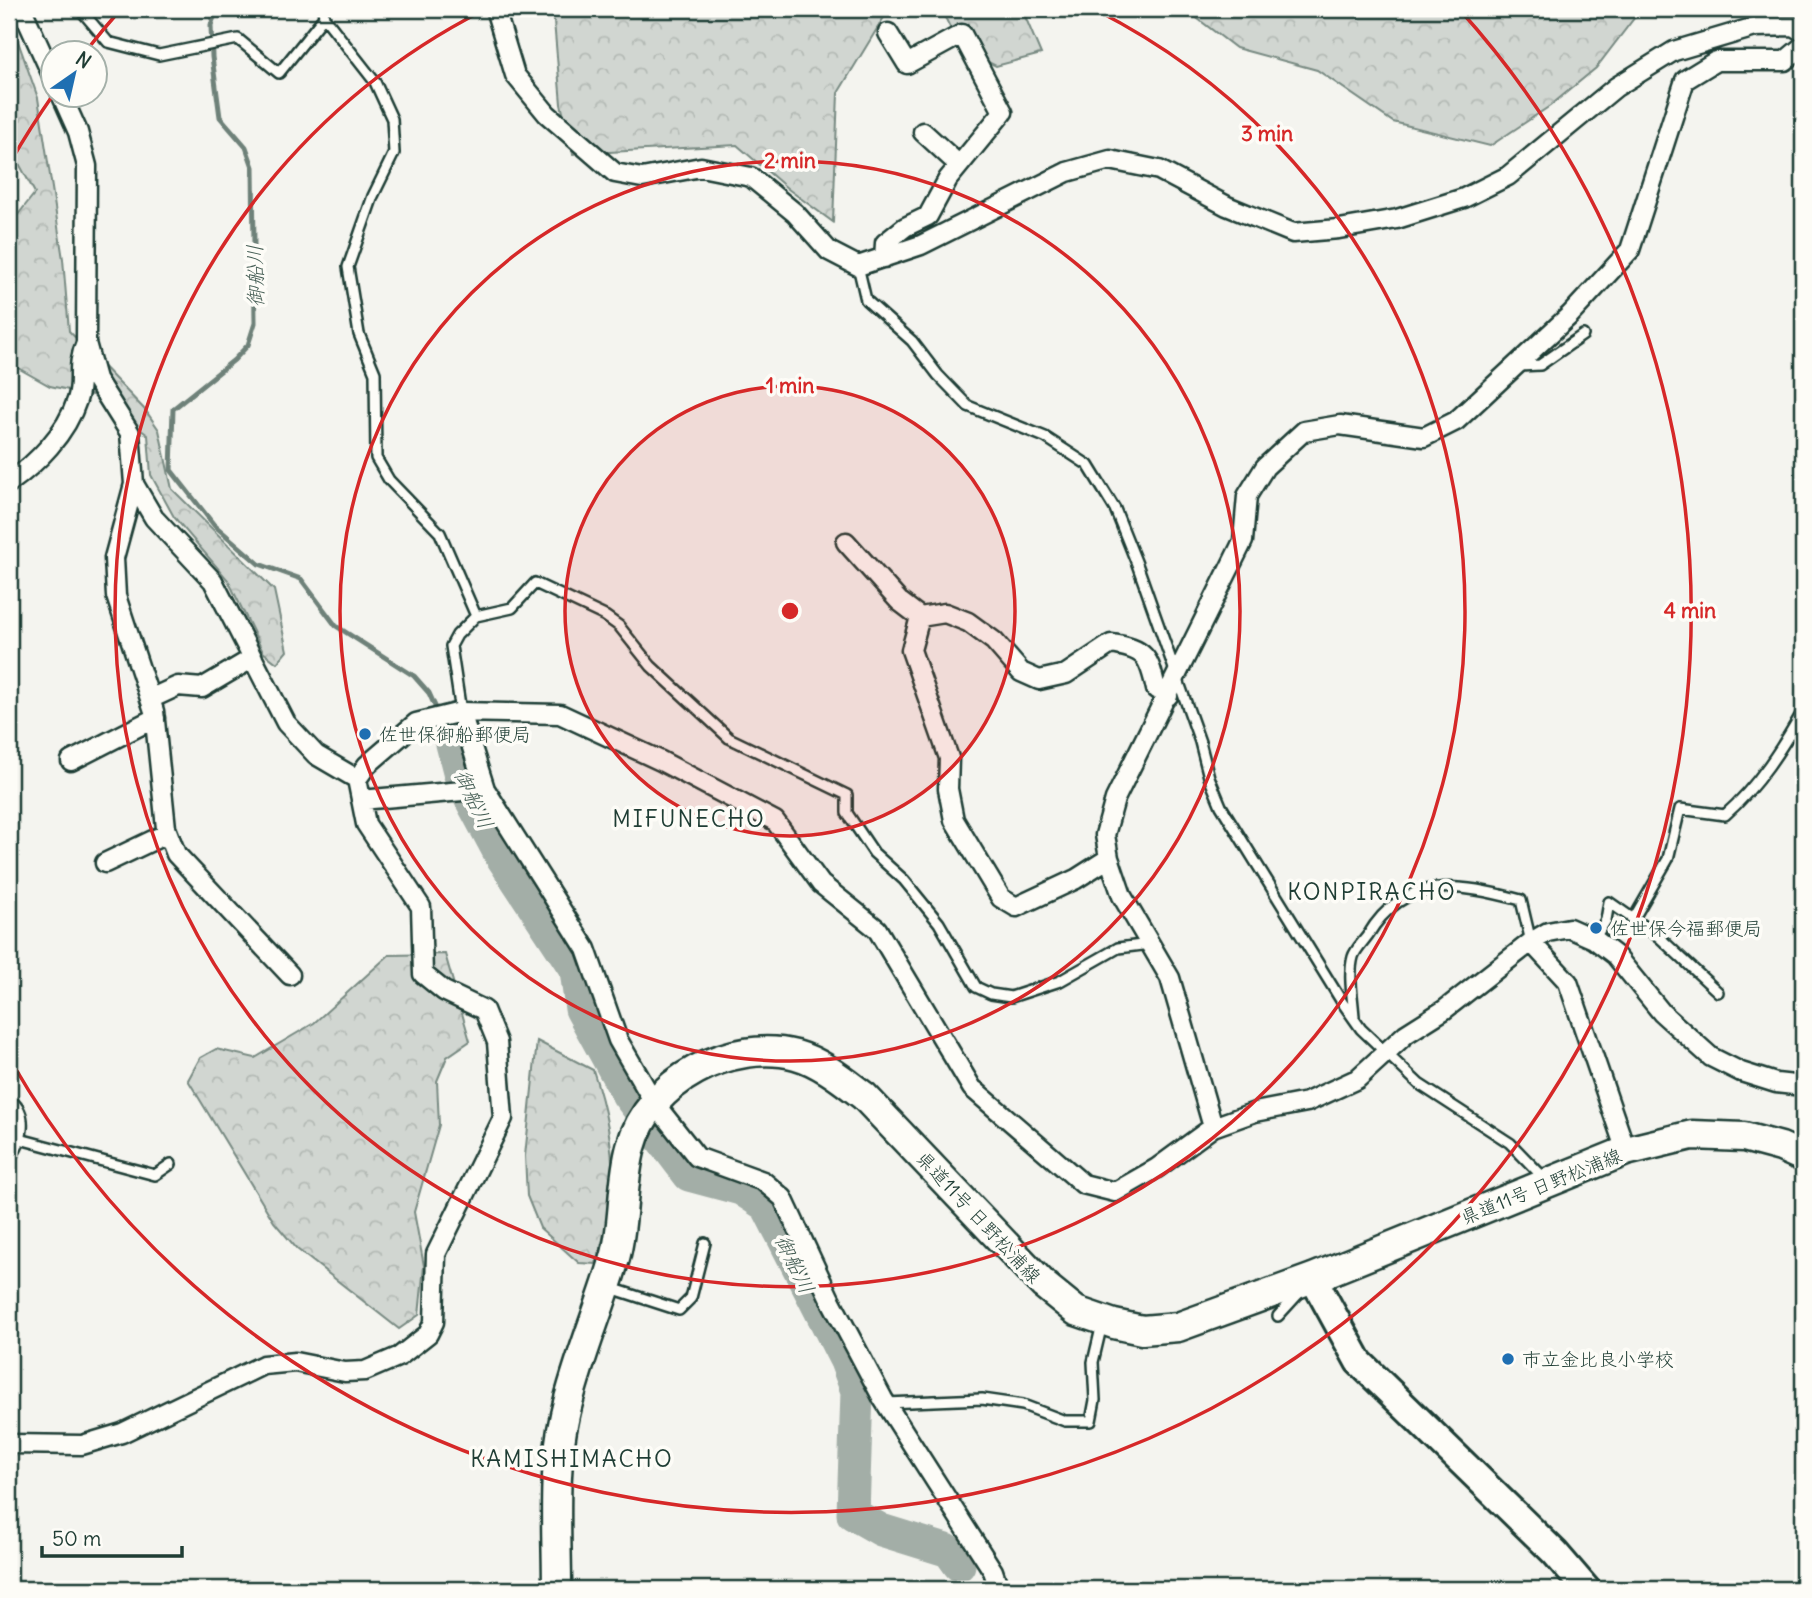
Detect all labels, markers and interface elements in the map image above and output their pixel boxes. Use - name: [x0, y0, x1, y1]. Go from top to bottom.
- north arrow: [38, 38, 108, 108]
- text: N: [71, 46, 96, 74]
- text: 3 min: [1241, 120, 1293, 147]
- text: 2 min: [764, 147, 816, 174]
- water label: 御船川: [241, 244, 269, 308]
- text: 1 min: [766, 372, 814, 399]
- text: 4 min: [1664, 597, 1716, 624]
- centre of rings: [778, 599, 802, 623]
- place label: 佐世保御船郵便局: [379, 722, 531, 746]
- marker: 佐世保御船郵便局: [357, 726, 373, 742]
- water label: 御船川: [448, 765, 500, 833]
- district label: MIFUNECHO: [612, 804, 766, 833]
- district label: KONPIRACHO: [1287, 877, 1457, 906]
- place label: 佐世保今福郵便局: [1610, 916, 1762, 940]
- marker: 佐世保今福郵便局: [1588, 920, 1604, 936]
- street label: 県道11号 日野松浦線: [1457, 1143, 1625, 1229]
- street label: 県道11号 日野松浦線: [912, 1146, 1046, 1288]
- water label: 御船川: [769, 1230, 821, 1298]
- place label: 市立金比良小学校: [1522, 1347, 1674, 1371]
- marker: 市立金比良小学校: [1500, 1351, 1516, 1367]
- district label: KAMISHIMACHO: [470, 1444, 674, 1473]
- scale bar: [42, 1514, 182, 1558]
- text: 50 m: [52, 1525, 101, 1552]

